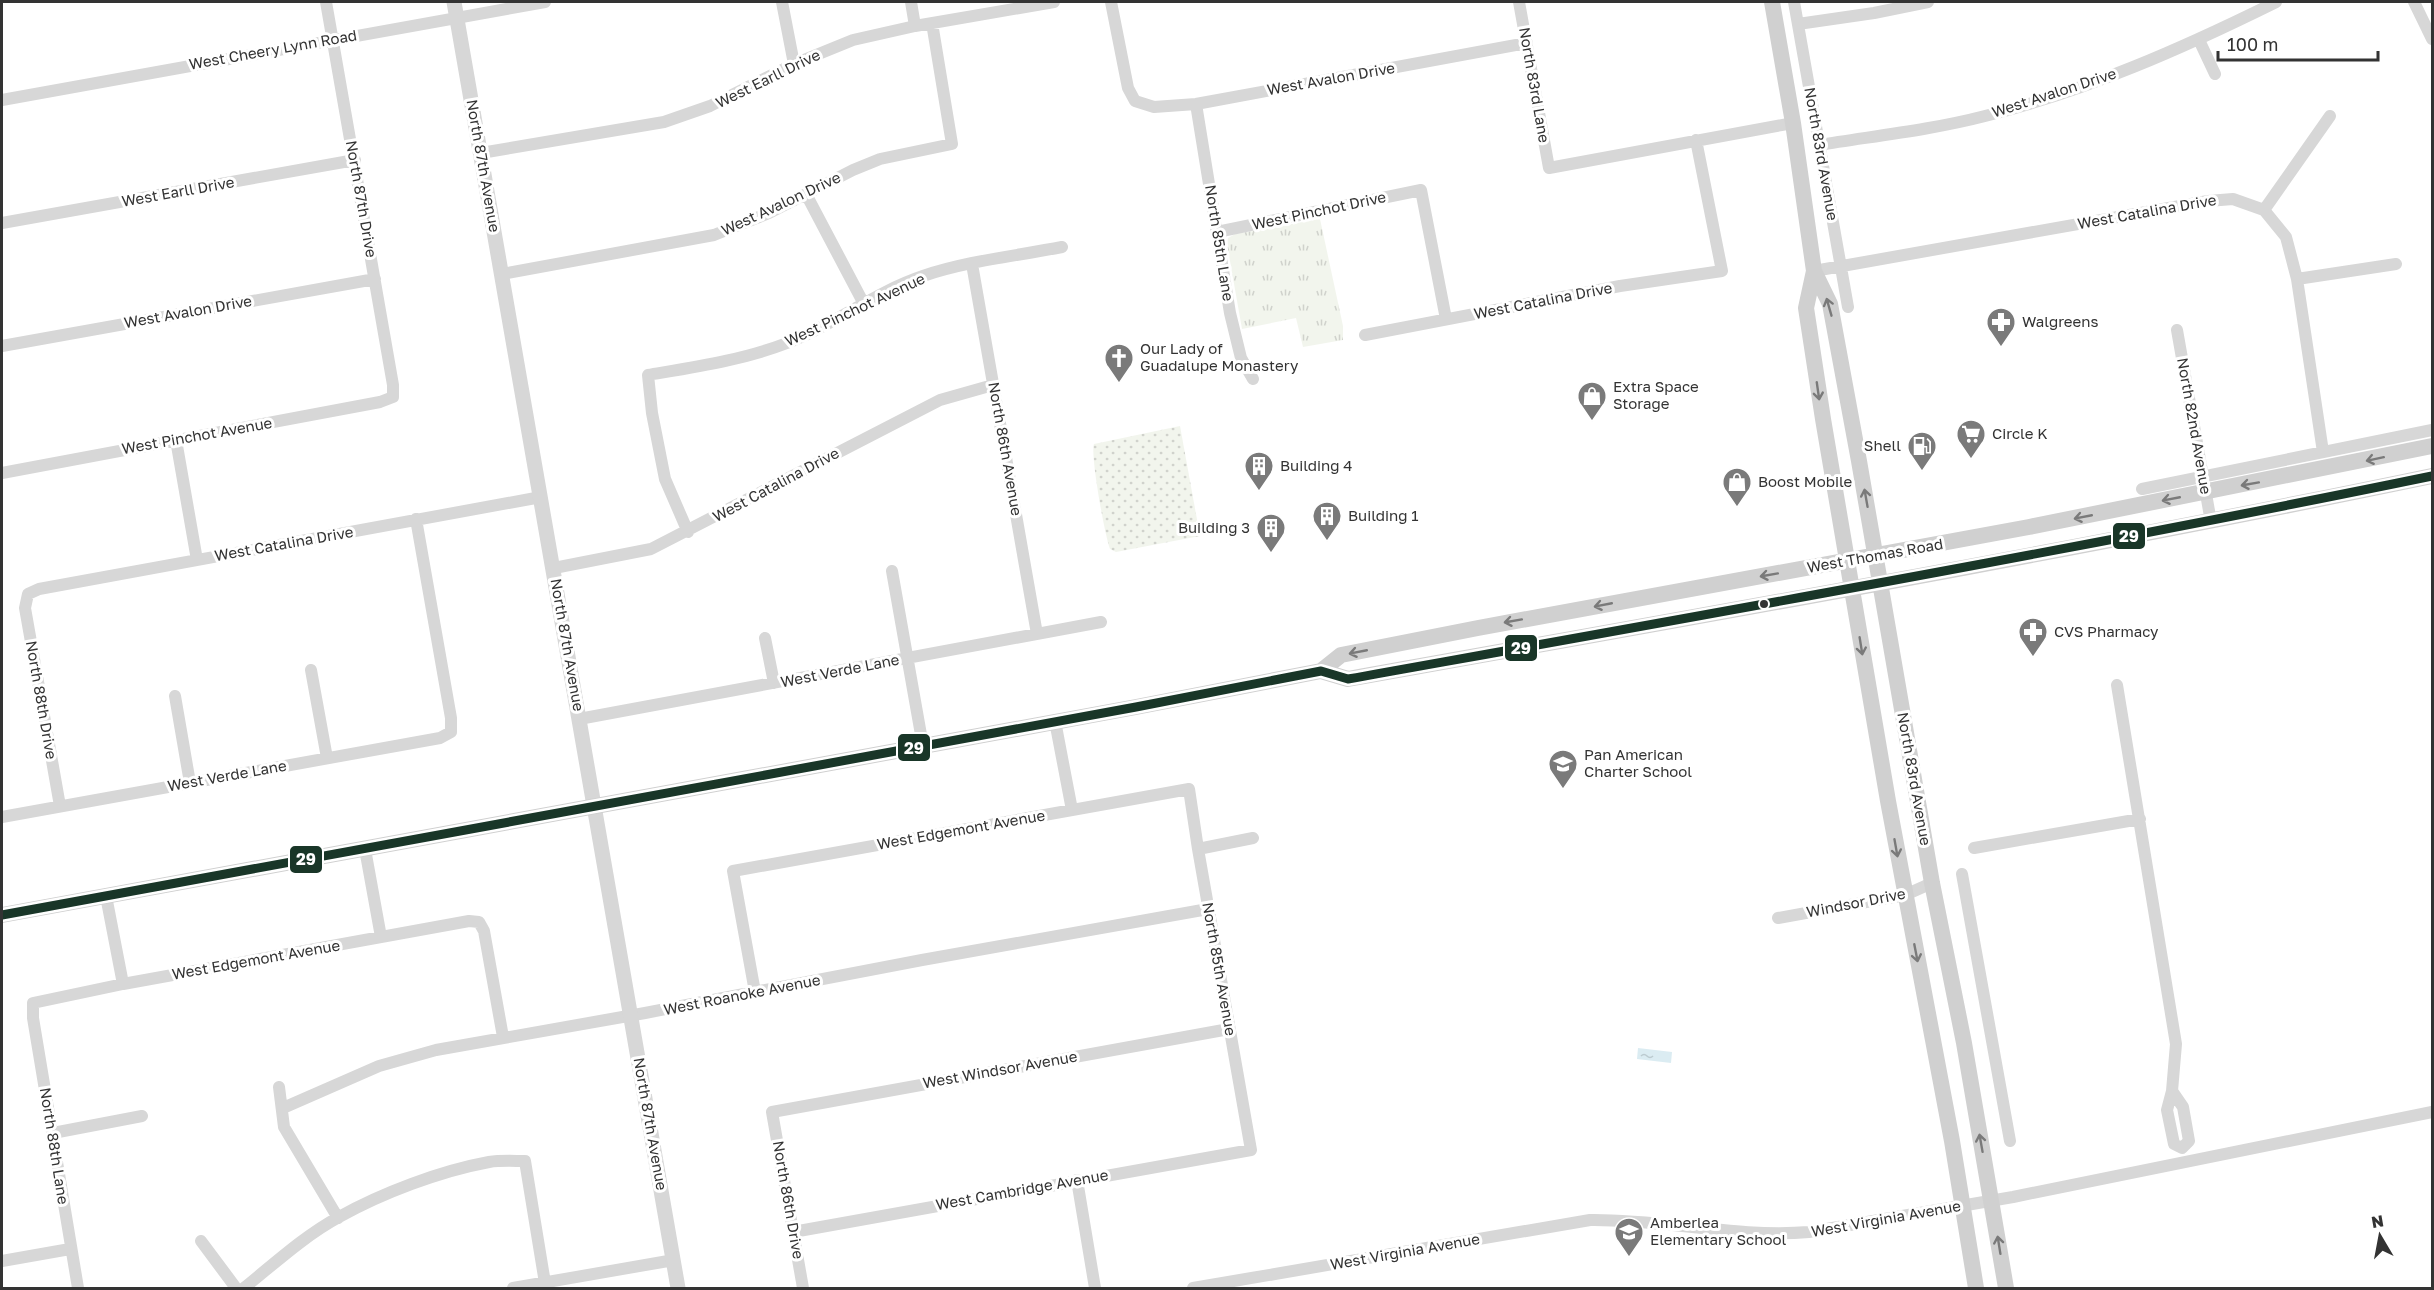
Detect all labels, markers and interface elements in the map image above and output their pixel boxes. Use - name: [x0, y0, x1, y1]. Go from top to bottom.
- scale bar: [2218, 24, 2378, 62]
- street label: West Cheery Lynn Road: [187, 25, 358, 73]
- street label: North 83rd Lane: [1516, 26, 1554, 144]
- text: 100 m: [2227, 33, 2278, 55]
- street label: West Earll Drive: [712, 45, 823, 111]
- street label: West Avalon Drive: [1265, 58, 1396, 98]
- street label: West Avalon Drive: [1989, 63, 2118, 121]
- street label: North 83rd Avenue: [1801, 86, 1843, 222]
- street label: North 87th Avenue: [463, 98, 505, 234]
- street label: North 87th Drive: [343, 139, 381, 259]
- street label: West Avalon Drive: [718, 167, 843, 239]
- street label: West Earll Drive: [120, 172, 236, 210]
- street label: North 85th Lane: [1202, 183, 1238, 303]
- street label: West Pinchot Drive: [1250, 187, 1388, 233]
- street label: West Catalina Drive: [2076, 190, 2218, 232]
- street label: West Pinchot Avenue: [782, 269, 928, 349]
- street label: West Catalina Drive: [1472, 278, 1614, 322]
- street label: West Avalon Drive: [122, 291, 253, 331]
- one-way arrow: [1823, 298, 1834, 317]
- pharmacy icon: Walgreens: [1985, 306, 2017, 348]
- place label: Walgreens: [2022, 312, 2098, 330]
- place label: Our Lady of Guadalupe Monastery: [1140, 339, 1299, 374]
- church icon: Our Lady of Guadalupe Monastery: [1103, 342, 1135, 384]
- street label: North 82nd Avenue: [2174, 356, 2216, 496]
- place label: Extra Space Storage: [1613, 377, 1699, 412]
- street label: North 86th Avenue: [985, 380, 1027, 517]
- shop icon: Extra Space Storage: [1576, 380, 1608, 422]
- one-way arrow: [1813, 381, 1824, 400]
- street label: West Pinchot Avenue: [120, 413, 274, 457]
- supermarket icon: Circle K: [1955, 418, 1987, 460]
- place label: Circle K: [1992, 424, 2048, 442]
- fuel station icon: Shell: [1906, 430, 1938, 472]
- place label: Shell: [1864, 436, 1901, 454]
- street label: West Catalina Drive: [709, 443, 842, 525]
- building icon: Building 4: [1243, 450, 1275, 492]
- one-way arrow: [2366, 453, 2385, 465]
- place label: Building 4: [1280, 456, 1352, 474]
- shop icon: Boost Mobile: [1721, 466, 1753, 508]
- place label: Boost Mobile: [1758, 472, 1853, 490]
- one-way arrow: [2241, 479, 2260, 490]
- one-way arrow: [1860, 489, 1871, 509]
- one-way arrow: [2162, 494, 2181, 505]
- building icon: Building 1: [1311, 500, 1343, 542]
- place label: Building 1: [1348, 506, 1419, 524]
- one-way arrow: [2073, 511, 2092, 523]
- building icon: Building 3: [1255, 512, 1287, 554]
- place label: Building 3: [1178, 518, 1250, 536]
- street label: West Catalina Drive: [213, 522, 355, 564]
- line badge: 29: [2112, 522, 2146, 550]
- text: 29: [2119, 526, 2139, 546]
- street label: West Thomas Road: [1805, 534, 1944, 576]
- one-way arrow: [1759, 570, 1779, 581]
- street label: North 87th Avenue: [547, 577, 589, 713]
- unlabelled marker: [1758, 598, 1770, 610]
- one-way arrow: [1594, 600, 1613, 611]
- one-way arrow: [1504, 616, 1524, 627]
- pharmacy icon: CVS Pharmacy: [2017, 616, 2049, 658]
- place label: CVS Pharmacy: [2054, 622, 2159, 640]
- line badge: 29: [1504, 634, 1538, 662]
- one-way arrow: [1856, 636, 1867, 655]
- text: 29: [1511, 638, 1531, 658]
- street label: North 88th Drive: [23, 639, 61, 761]
- one-way arrow: [1349, 647, 1369, 658]
- street label: West Verde Lane: [779, 650, 901, 690]
- street label: North 83rd Avenue: [1894, 711, 1936, 847]
- line badge: 29: [897, 733, 931, 762]
- text: 29: [904, 738, 924, 758]
- place label: Pan American Charter School: [1584, 745, 1692, 780]
- school or university icon: Pan American Charter School: [1547, 748, 1579, 790]
- street label: West Verde Lane: [166, 756, 288, 794]
- street label: West Edgemont Avenue: [875, 805, 1047, 853]
- one-way arrow: [1891, 838, 1902, 857]
- line badge: 29: [289, 845, 323, 874]
- text: 29: [296, 849, 316, 869]
- street label: Windsor Drive: [1805, 884, 1907, 920]
- street label: North 85th Avenue: [1199, 901, 1241, 1037]
- street label: West Edgemont Avenue: [170, 935, 342, 983]
- one-way arrow: [1911, 942, 1922, 962]
- street label: West Roanoke Avenue: [662, 970, 822, 1018]
- street label: West Windsor Avenue: [921, 1047, 1079, 1091]
- street label: North 87th Avenue: [630, 1056, 672, 1192]
- street label: North 88th Lane: [37, 1086, 73, 1206]
- one-way arrow: [1976, 1134, 1987, 1153]
- street label: North 86th Drive: [770, 1139, 808, 1261]
- street label: West Cambridge Avenue: [934, 1165, 1110, 1213]
- street label: West Virginia Avenue: [1810, 1196, 1962, 1240]
- north arrow: [2350, 1206, 2410, 1266]
- text: N: [2370, 1210, 2385, 1232]
- place label: Amberlea Elementary School: [1650, 1213, 1786, 1248]
- school or university icon: Amberlea Elementary School: [1613, 1216, 1645, 1258]
- street label: West Virginia Avenue: [1329, 1229, 1481, 1273]
- one-way arrow: [1993, 1235, 2004, 1255]

